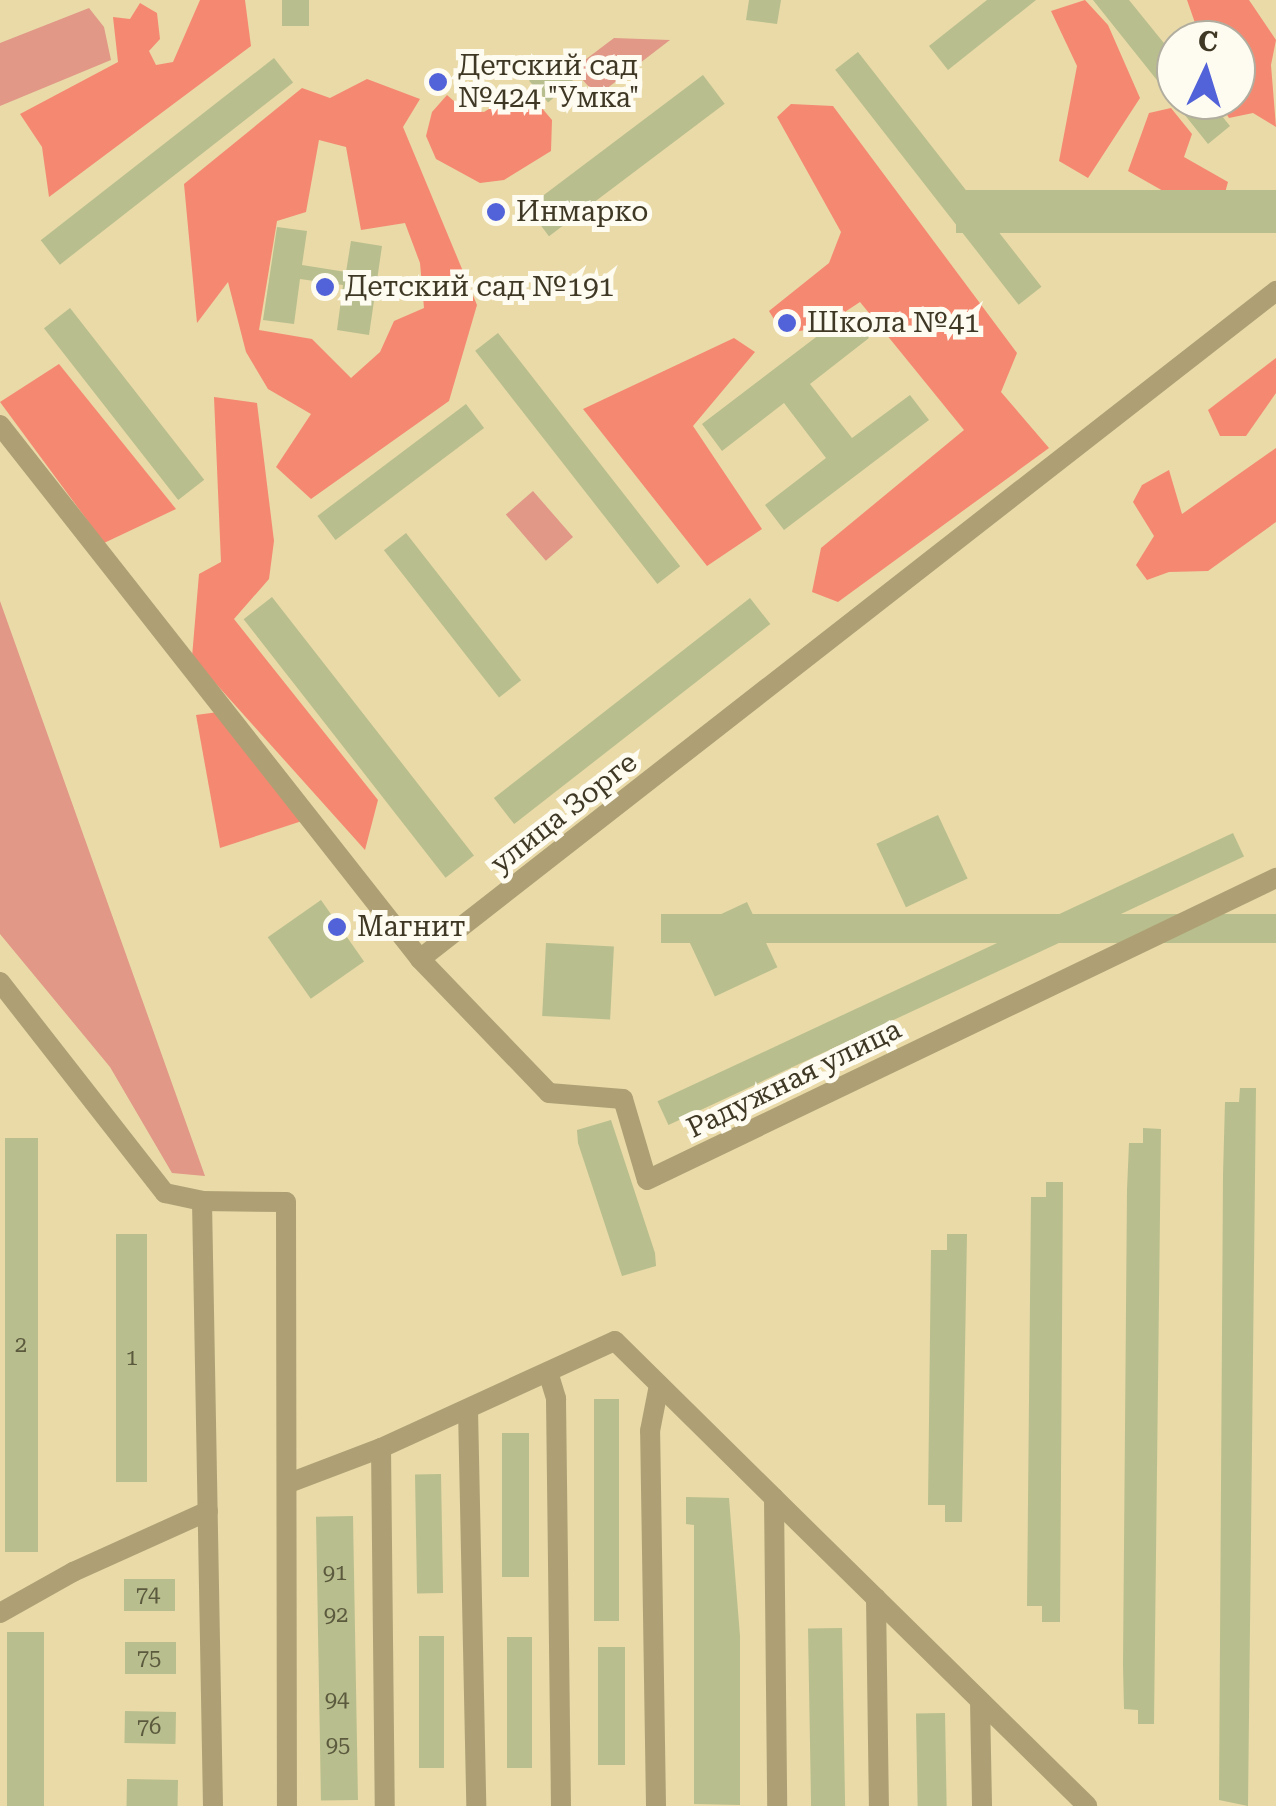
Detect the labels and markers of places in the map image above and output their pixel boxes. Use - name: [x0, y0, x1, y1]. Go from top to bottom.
- place label: Детский сад №424 "Умка": [458, 49, 639, 115]
- marker: Детский сад №424 "Умка": [427, 71, 449, 93]
- place label: Инмарко: [516, 195, 648, 229]
- marker: Инмарко: [485, 201, 507, 223]
- place label: Детский сад №191: [345, 270, 614, 304]
- marker: Детский сад №191: [314, 276, 336, 298]
- place label: Школа №41: [807, 306, 980, 340]
- marker: Школа №41: [776, 312, 798, 334]
- place label: Магнит: [357, 910, 466, 944]
- marker: Магнит: [326, 916, 348, 938]

